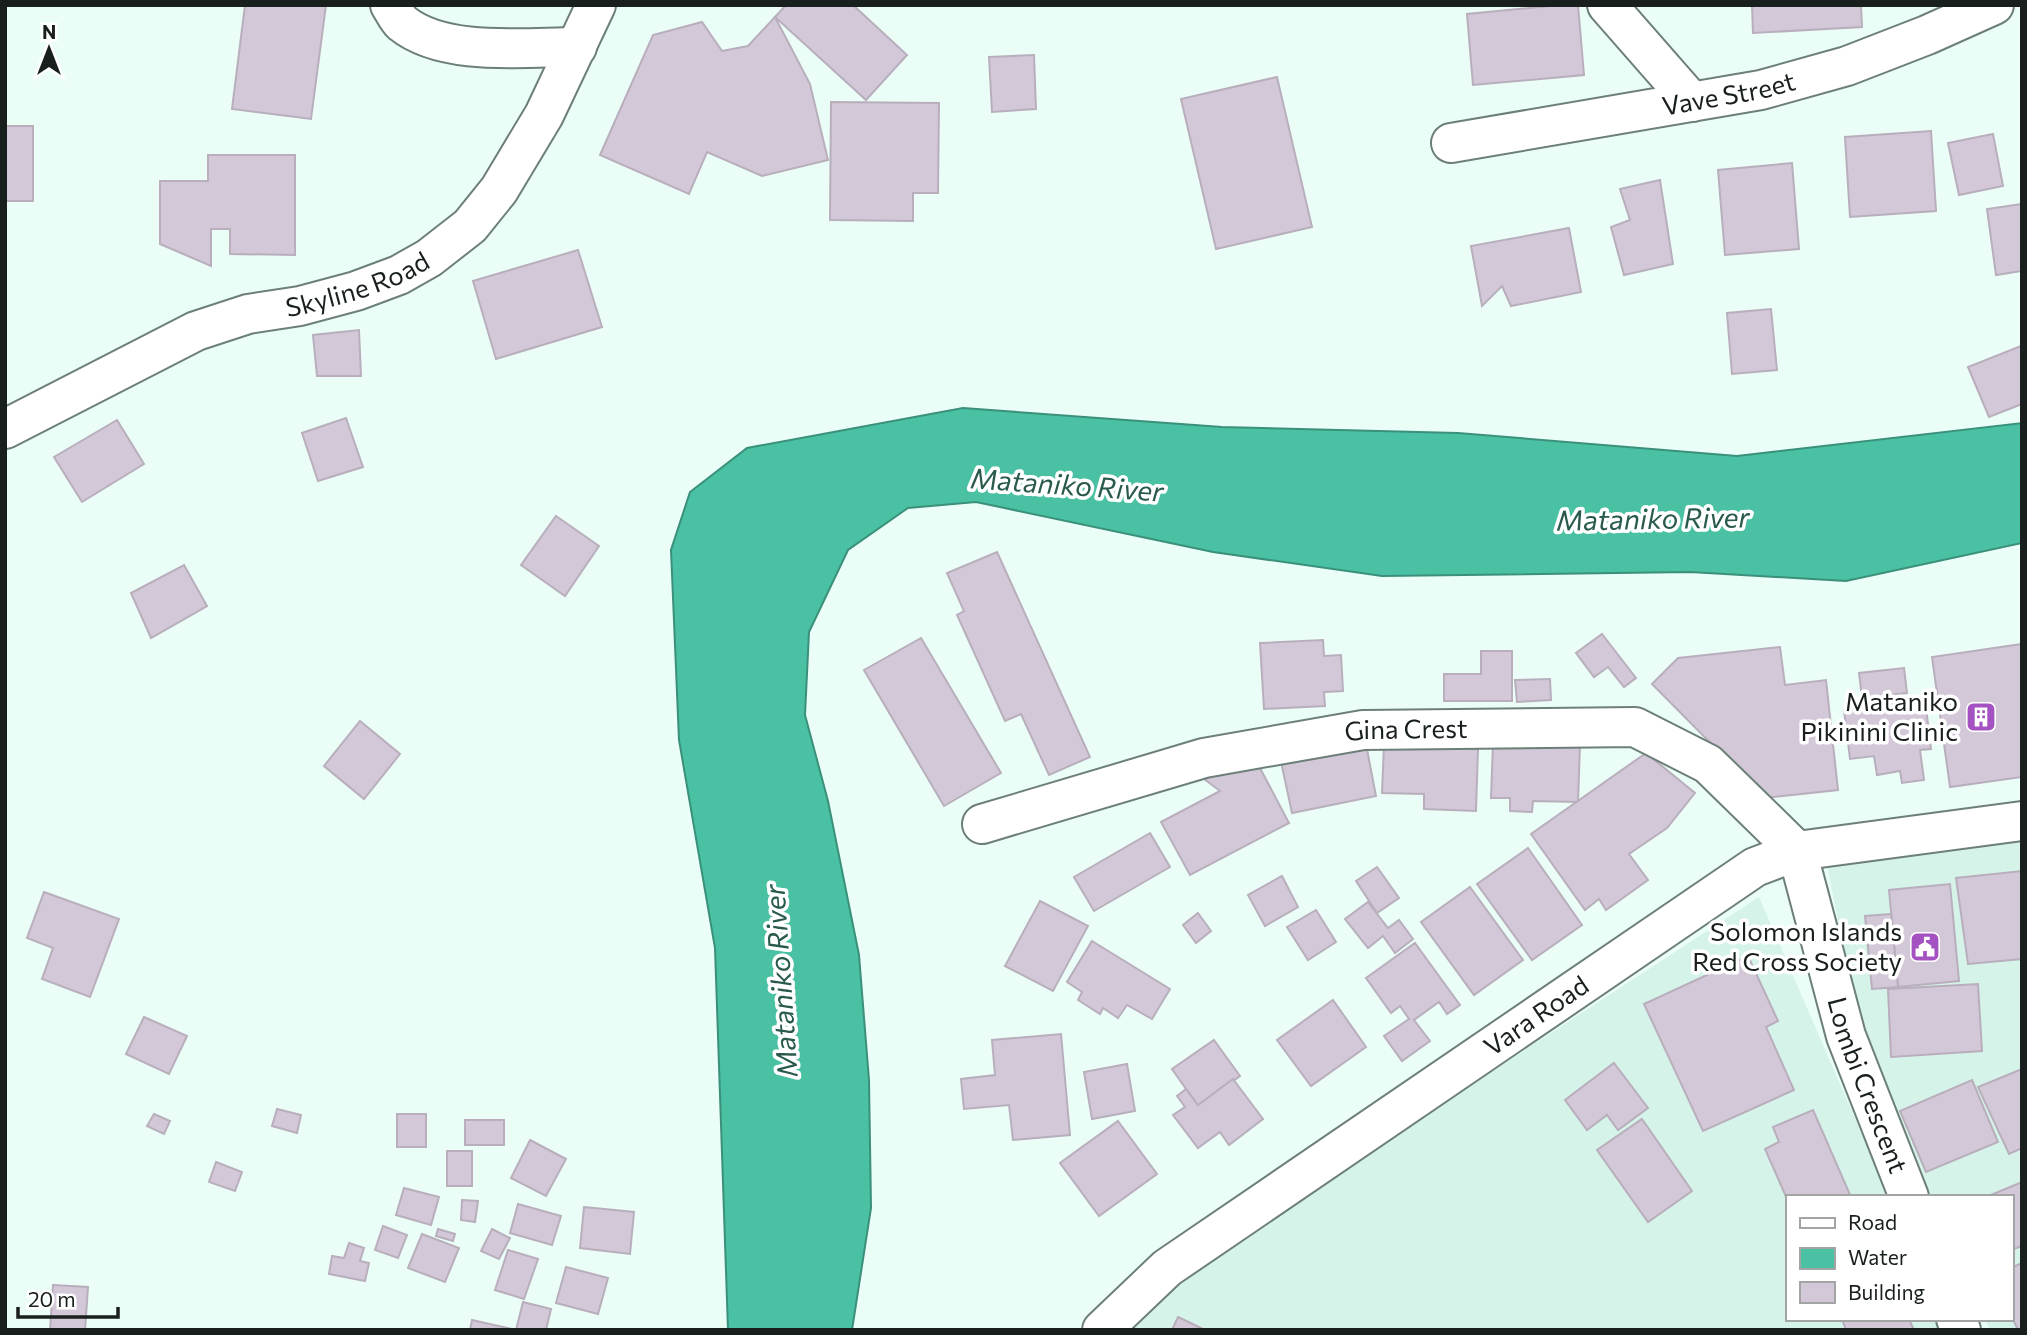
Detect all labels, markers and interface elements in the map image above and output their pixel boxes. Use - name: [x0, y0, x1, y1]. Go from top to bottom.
- north arrow: [14, 14, 84, 84]
- text: N: [42, 20, 56, 43]
- street label: Vave Street: [1660, 64, 1798, 121]
- street label: Skyline Road: [283, 244, 434, 322]
- water label: Mataniko River: [970, 460, 1165, 508]
- water label: Mataniko River: [1556, 499, 1751, 537]
- place label: Mataniko Pikinini Clinic: [1801, 685, 1958, 746]
- building icon: Mataniko Pikinini Clinic: [1964, 700, 1998, 734]
- street label: Gina Crest: [1342, 712, 1468, 747]
- water label: Mataniko River: [756, 883, 804, 1079]
- place label: Solomon Islands Red Cross Society: [1692, 915, 1902, 976]
- public building icon: Solomon Islands Red Cross Society: [1908, 930, 1942, 964]
- street label: Vara Road: [1477, 968, 1594, 1061]
- street label: Lombi Crescent: [1822, 993, 1915, 1177]
- legend: [1786, 1195, 2013, 1321]
- text: Road: [1848, 1209, 1897, 1234]
- text: Water: [1848, 1244, 1907, 1269]
- scale bar: [18, 1276, 117, 1320]
- text: Building: [1848, 1279, 1925, 1304]
- text: 20 m: [28, 1286, 76, 1311]

